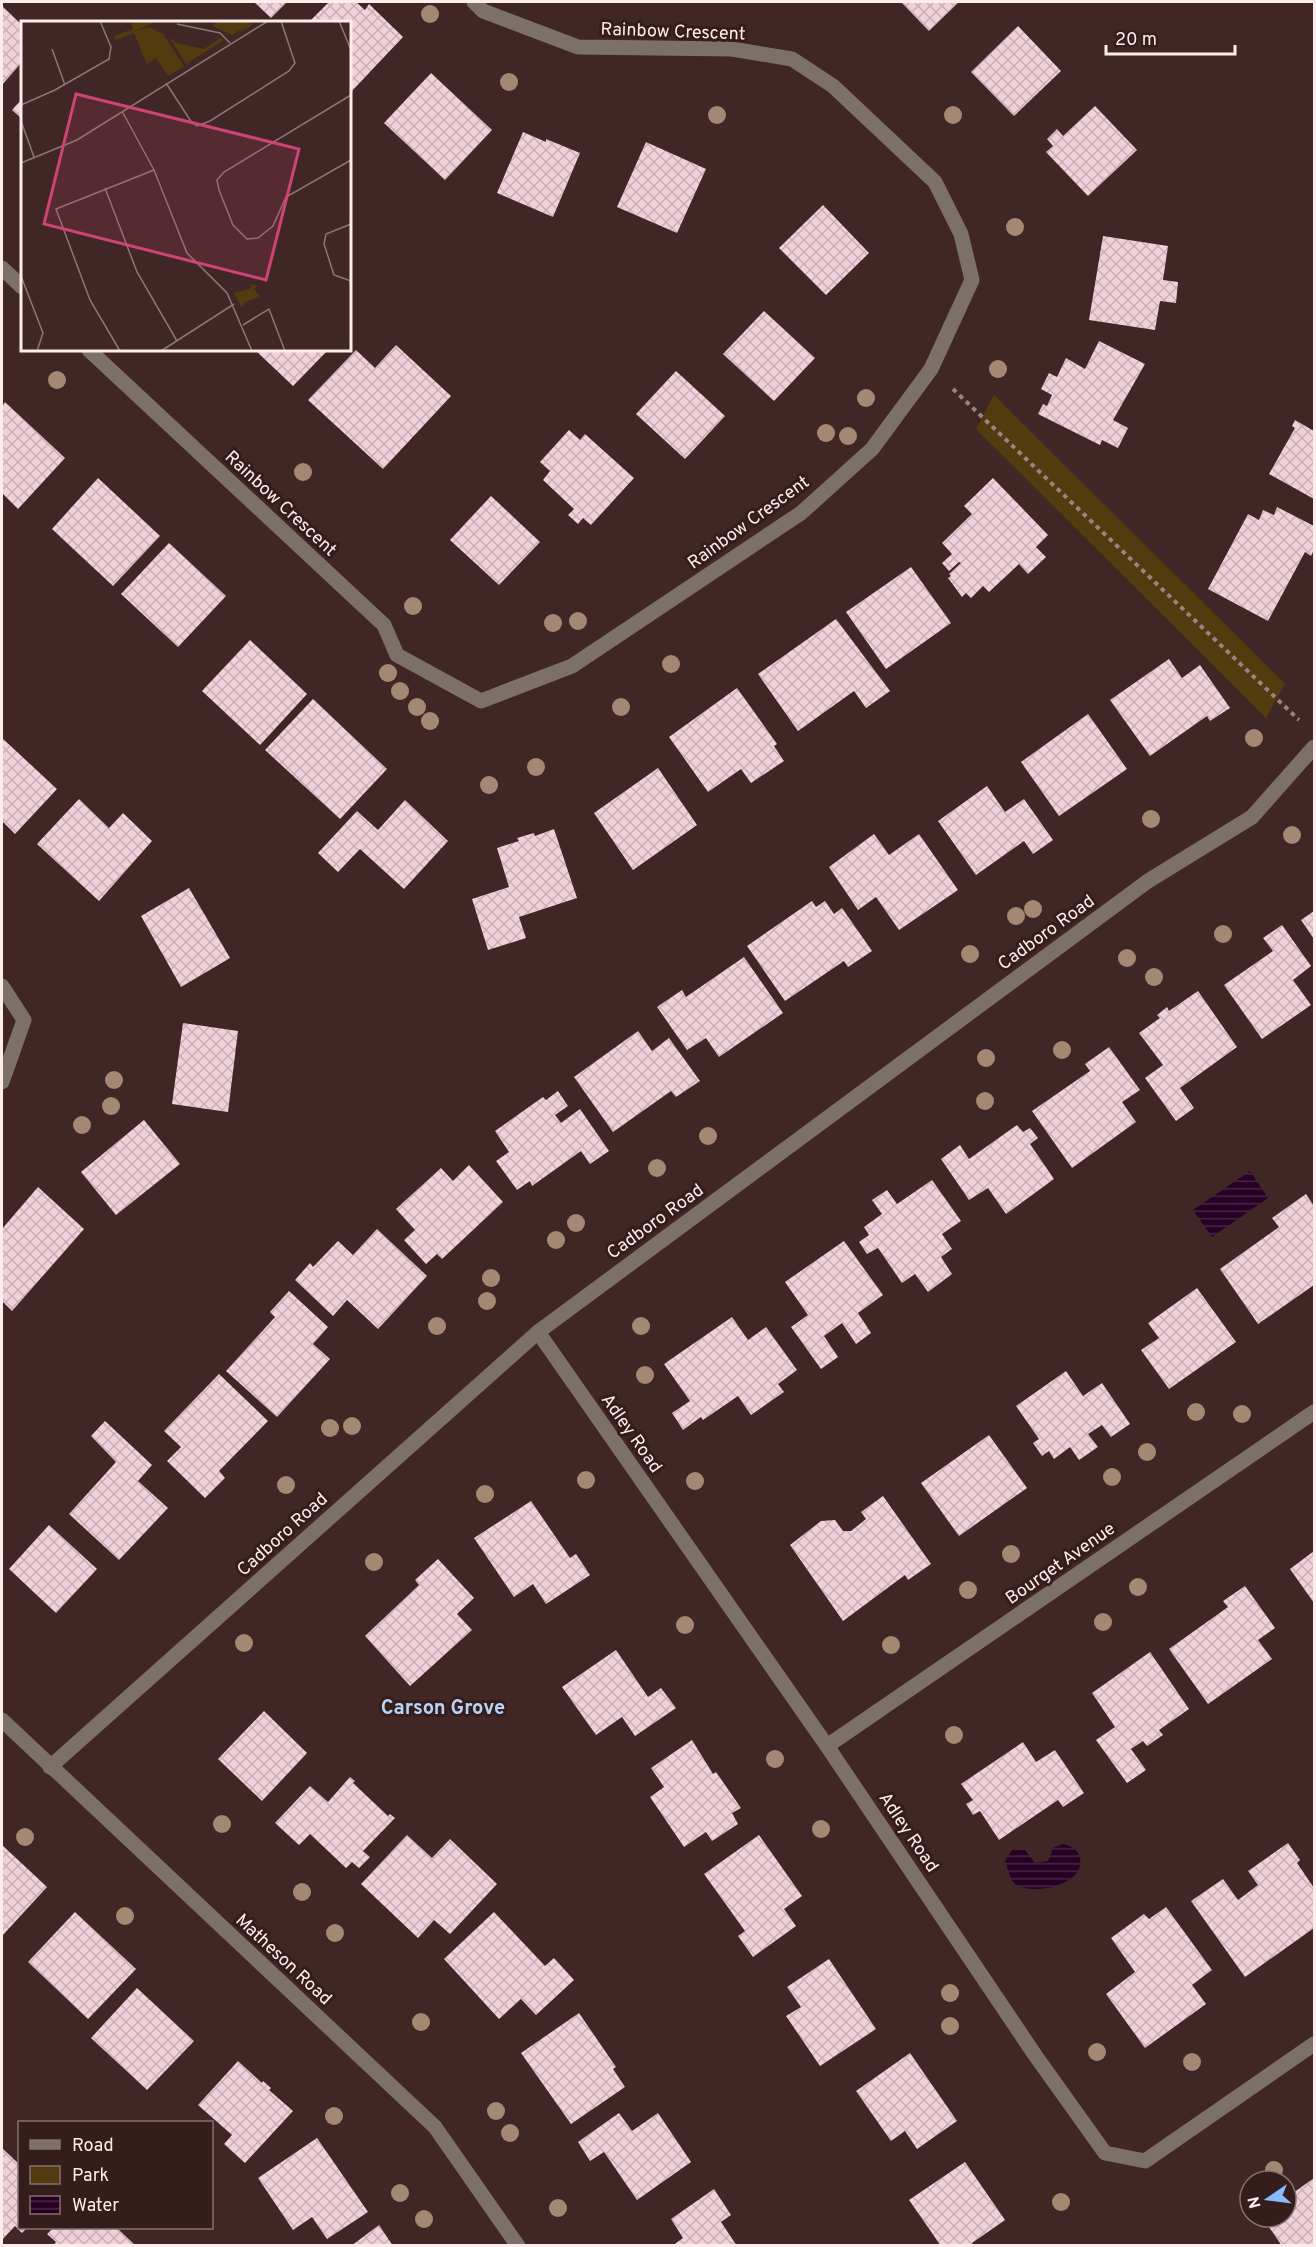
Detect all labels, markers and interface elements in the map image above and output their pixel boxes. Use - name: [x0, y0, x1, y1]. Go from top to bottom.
- street label: Rainbow Crescent: [600, 18, 746, 47]
- scale bar: [1106, 18, 1235, 56]
- inset map: [21, 21, 351, 351]
- text: 20 m: [1115, 29, 1157, 52]
- street label: Rainbow Crescent: [219, 446, 341, 562]
- street label: Rainbow Crescent: [683, 471, 814, 575]
- street label: Cadboro Road: [994, 890, 1100, 976]
- street label: Cadboro Road: [603, 1179, 709, 1265]
- street label: Adley Road: [595, 1390, 666, 1478]
- street label: Cadboro Road: [233, 1488, 333, 1582]
- street label: Bourget Avenue: [1001, 1518, 1120, 1611]
- district label: Carson Grove: [381, 1696, 505, 1722]
- street label: Adley Road: [873, 1788, 943, 1877]
- street label: Matheson Road: [230, 1909, 336, 2011]
- legend: [18, 2121, 213, 2229]
- text: Road: [72, 2135, 114, 2158]
- text: Park: [72, 2165, 109, 2188]
- north arrow: [1238, 2169, 1298, 2229]
- text: N: [1244, 2194, 1266, 2210]
- text: Water: [72, 2195, 119, 2218]

